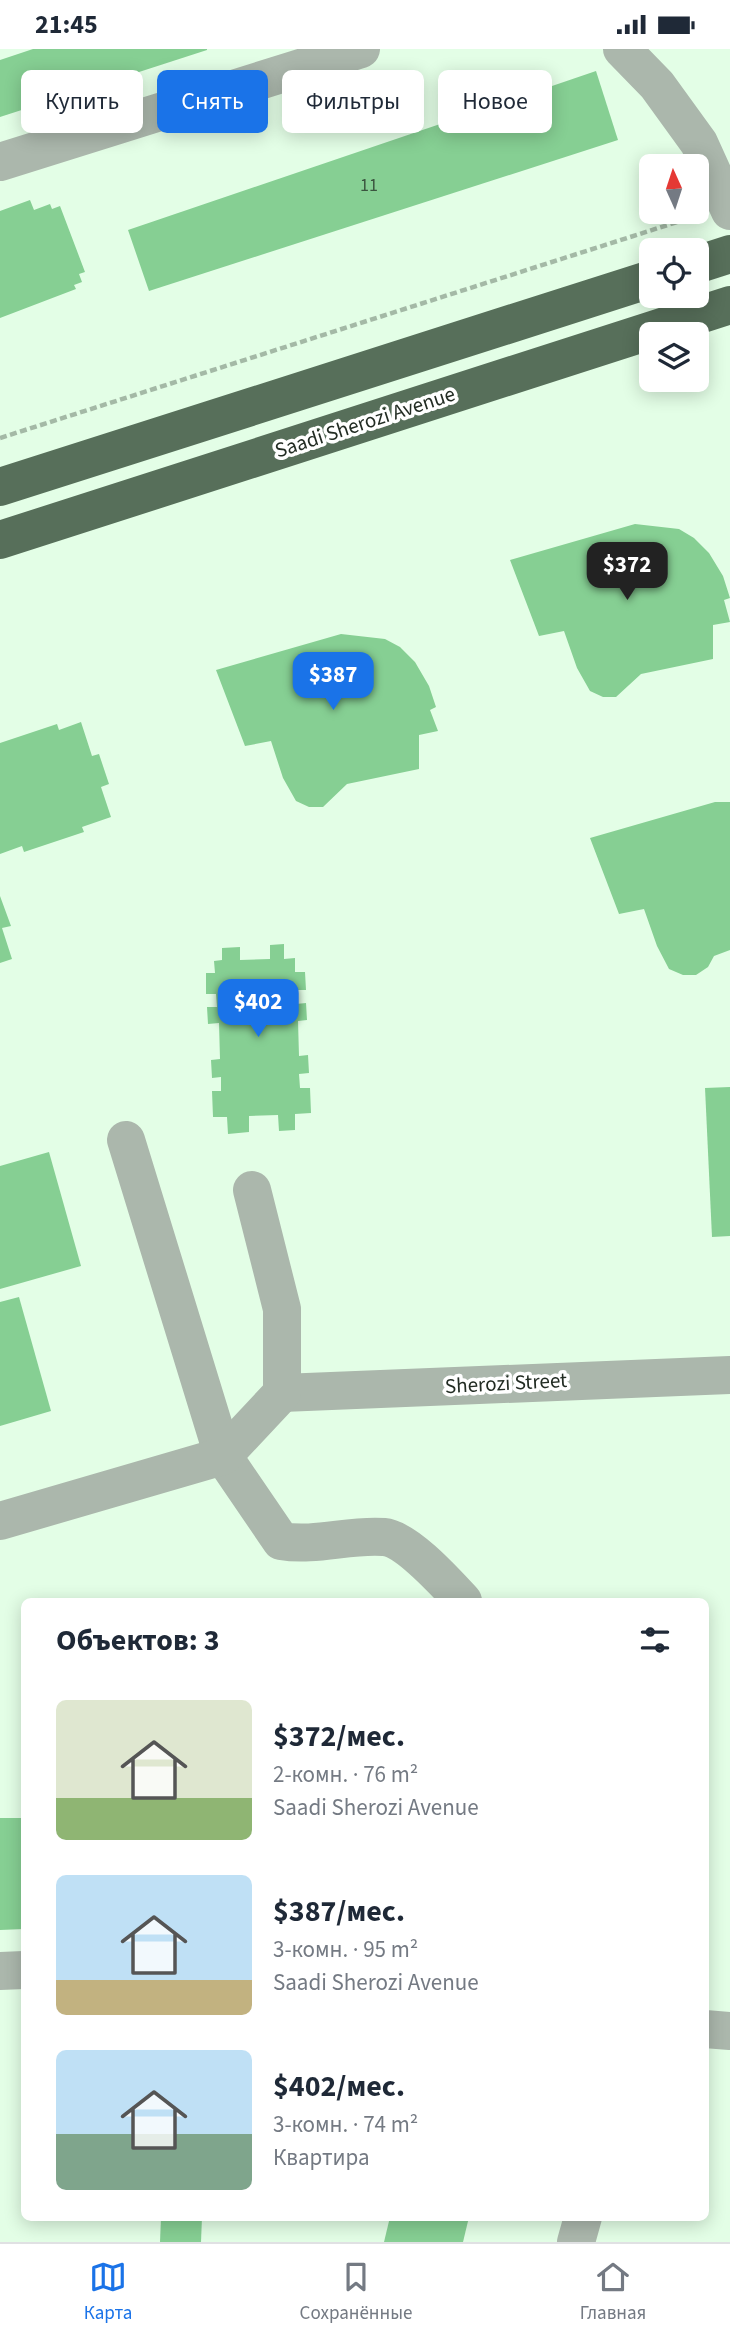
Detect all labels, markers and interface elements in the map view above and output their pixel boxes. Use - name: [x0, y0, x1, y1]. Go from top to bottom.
- text: 21:45: [35, 6, 98, 43]
- chip: Купить: [21, 70, 143, 133]
- chip: Снять: [157, 70, 268, 133]
- chip: Фильтры: [282, 70, 424, 133]
- chip: Новое: [438, 70, 552, 133]
- north arrow: [639, 154, 709, 224]
- map controls: [639, 154, 709, 392]
- house number: 11: [360, 173, 378, 198]
- button: locate: [639, 238, 709, 308]
- button: layers: [639, 322, 709, 392]
- street label: Saadi Sherozi Avenue: [271, 379, 459, 465]
- pin: $372: [586, 543, 668, 602]
- text: $372: [603, 548, 651, 581]
- pin: $387: [292, 653, 374, 712]
- text: $387: [309, 658, 357, 691]
- pin: $402: [217, 979, 299, 1039]
- text: $402: [234, 985, 282, 1018]
- street label: Sherozi Street: [444, 1365, 568, 1401]
- text: Объектов: 3: [56, 1619, 220, 1662]
- icon: filters: [636, 1621, 674, 1659]
- text: $372/мес.: [273, 1715, 405, 1758]
- icon: home: [112, 1728, 196, 1812]
- text: 2-комн. · 76 m²: [273, 1758, 418, 1791]
- text: Saadi Sherozi Avenue: [273, 1791, 479, 1824]
- text: $387/мес.: [273, 1890, 405, 1933]
- icon: home: [112, 1903, 196, 1987]
- text: 3-комн. · 95 m²: [273, 1933, 418, 1966]
- text: Saadi Sherozi Avenue: [273, 1966, 479, 1999]
- text: $402/мес.: [273, 2065, 405, 2108]
- icon: home: [112, 2078, 196, 2162]
- text: 3-комн. · 74 m²: [273, 2108, 418, 2141]
- text: Квартира: [273, 2141, 370, 2174]
- tab: Карта: [84, 2258, 132, 2327]
- tab: Сохранённые: [300, 2258, 412, 2327]
- tab: Главная: [580, 2258, 646, 2327]

